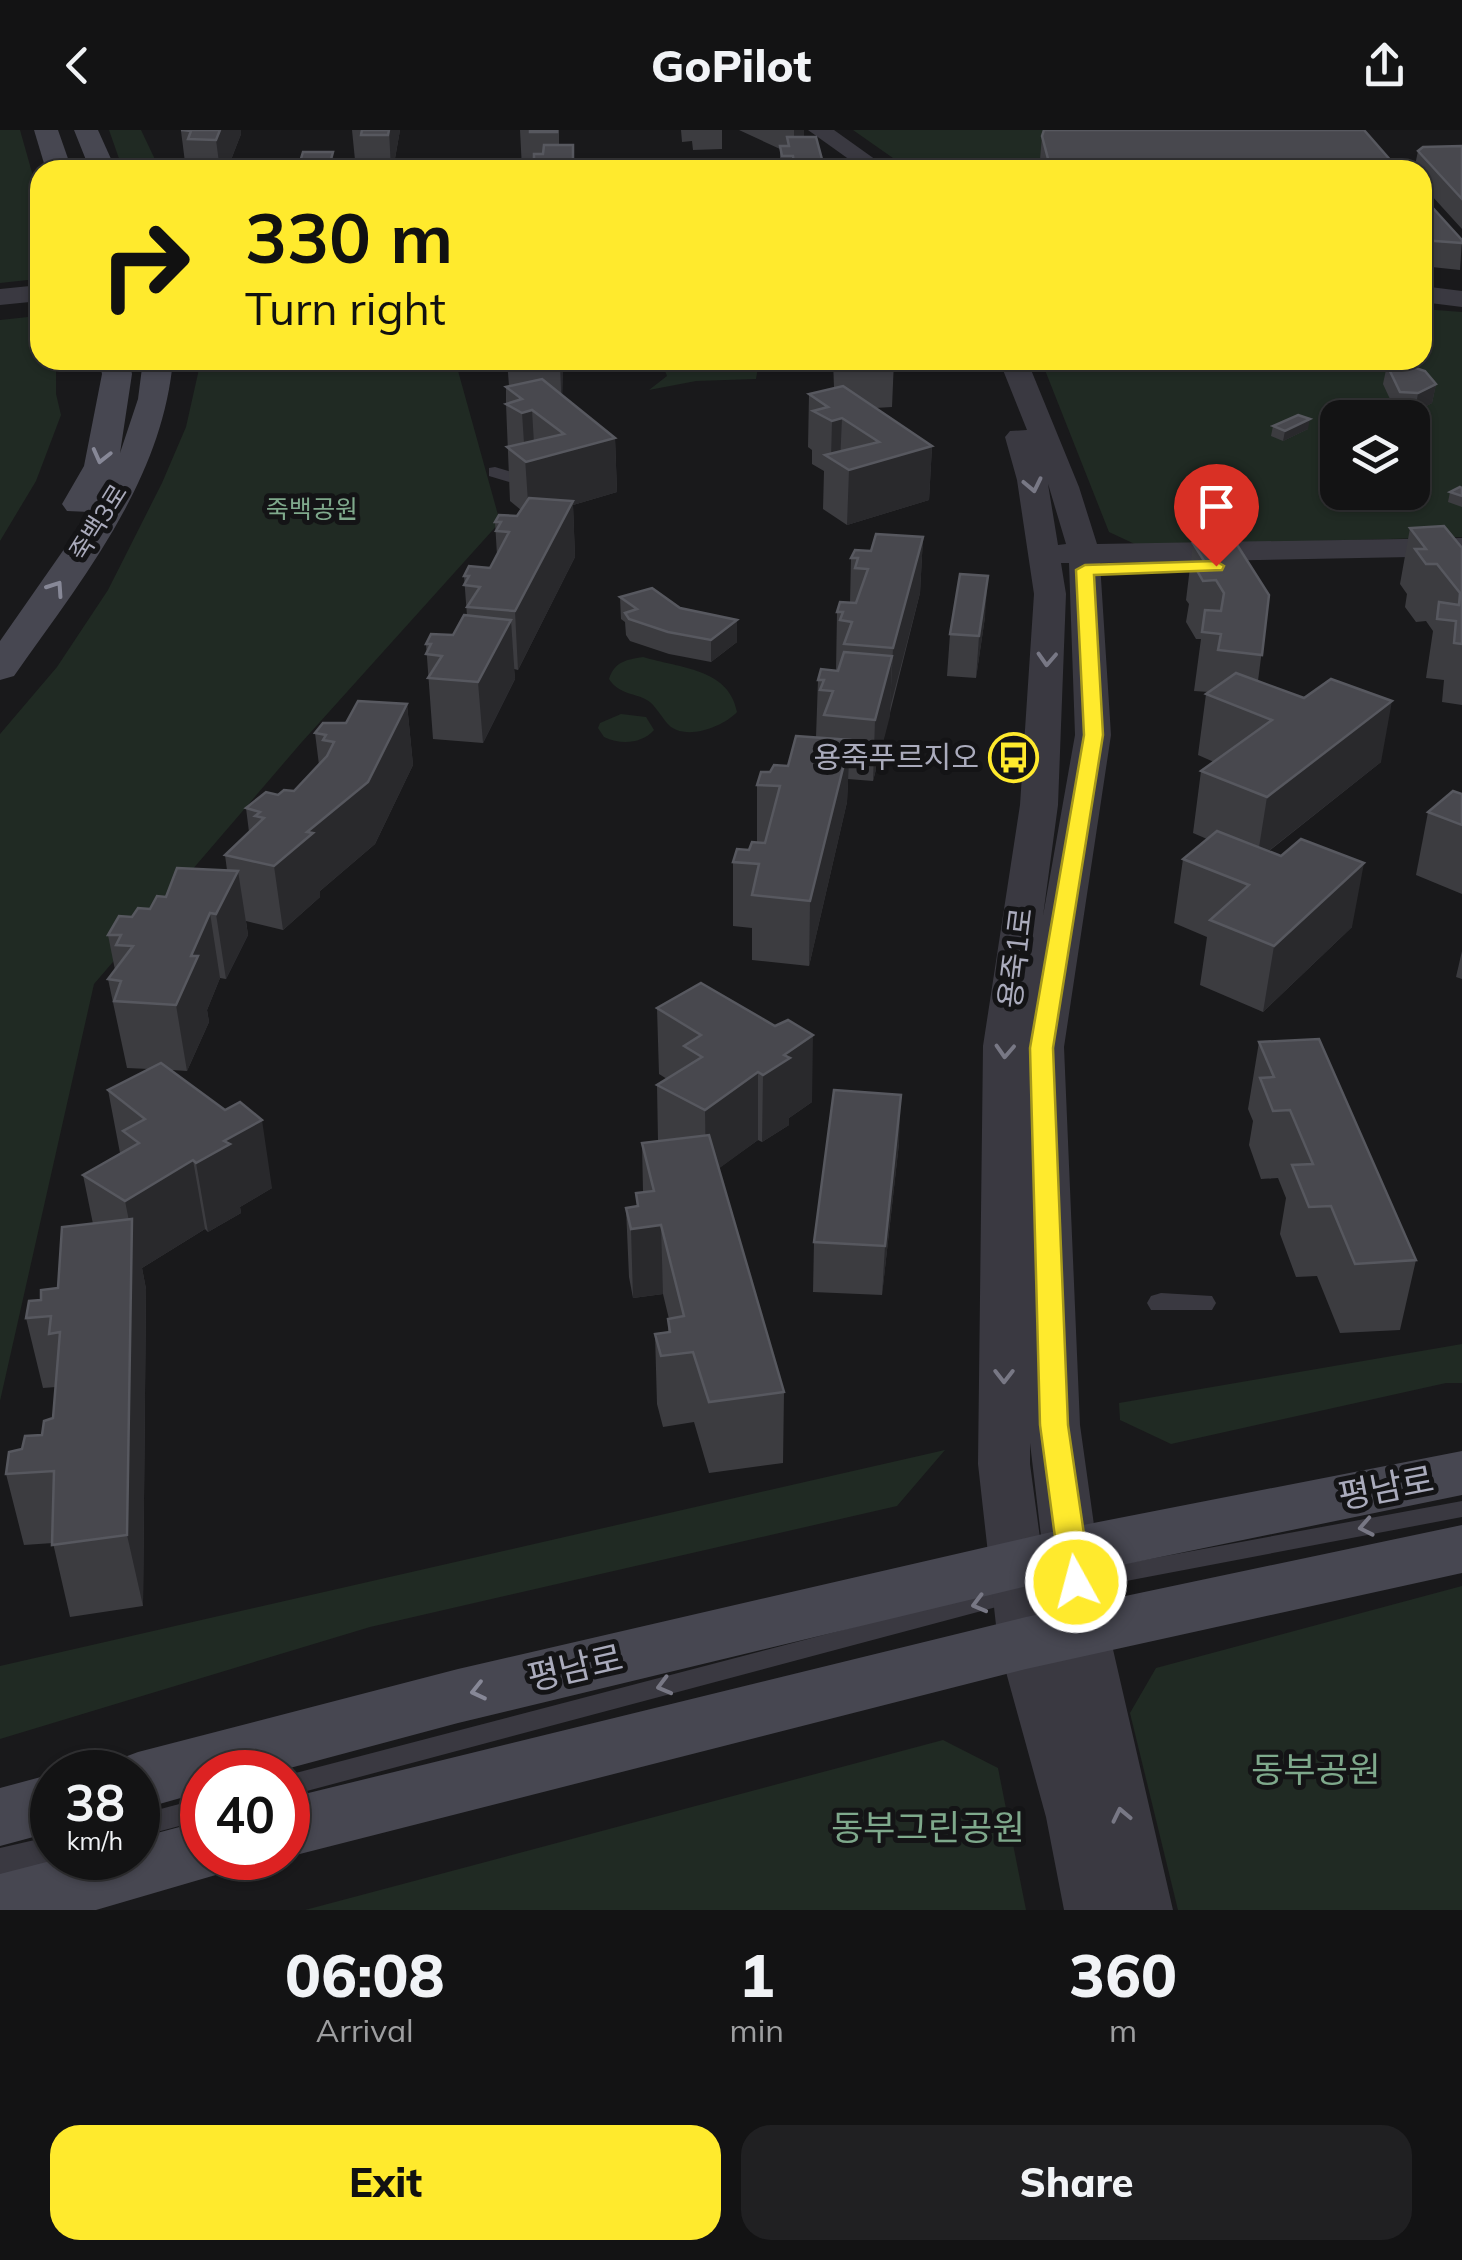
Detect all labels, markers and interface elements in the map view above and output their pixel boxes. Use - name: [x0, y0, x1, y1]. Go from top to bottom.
- text: GoPilot: [651, 37, 811, 93]
- icon: back: [50, 38, 105, 93]
- icon: share: [1357, 38, 1412, 93]
- text: 330 m: [245, 193, 453, 281]
- icon: right: [80, 200, 210, 330]
- text: Turn right: [245, 280, 446, 336]
- map controls: [1320, 400, 1430, 510]
- button: layers: [1320, 400, 1430, 510]
- one-way arrow: [92, 446, 113, 464]
- pin: [1174, 464, 1259, 567]
- one-way arrow: [1021, 476, 1042, 493]
- street label: 죽백3로: [62, 478, 133, 566]
- icon: arrive: [1189, 479, 1244, 534]
- park label: 죽백공원: [266, 493, 358, 524]
- one-way arrow: [44, 581, 62, 600]
- one-way arrow: [1037, 651, 1058, 667]
- bus stop icon: 용죽푸르지오: [988, 732, 1040, 784]
- place label: 용죽푸르지오: [813, 738, 979, 776]
- street label: 용죽1로: [990, 906, 1040, 1010]
- one-way arrow: [995, 1044, 1016, 1060]
- one-way arrow: [993, 1370, 1015, 1385]
- street label: 평남로: [1334, 1456, 1437, 1518]
- one-way arrow: [1358, 1516, 1374, 1537]
- position arrow: [1024, 1530, 1128, 1634]
- one-way arrow: [971, 1592, 988, 1613]
- street label: 평남로: [523, 1635, 627, 1699]
- one-way arrow: [656, 1675, 674, 1696]
- one-way arrow: [470, 1679, 487, 1700]
- park label: 동부공원: [1252, 1747, 1380, 1791]
- speed limit sign: 40: [180, 1750, 310, 1880]
- text: 38: [65, 1771, 125, 1834]
- park label: 동부그린공원: [831, 1805, 1025, 1849]
- one-way arrow: [1111, 1807, 1132, 1824]
- text: km/h: [67, 1825, 123, 1856]
- text: 06:08: [285, 1937, 445, 2012]
- text: 1: [739, 1937, 775, 2012]
- text: 360: [1069, 1937, 1177, 2012]
- text: Arrival: [316, 2010, 414, 2050]
- text: min: [730, 2010, 784, 2050]
- text: m: [1109, 2010, 1137, 2050]
- button: Exit: [50, 2125, 721, 2240]
- button: Share: [741, 2125, 1412, 2240]

